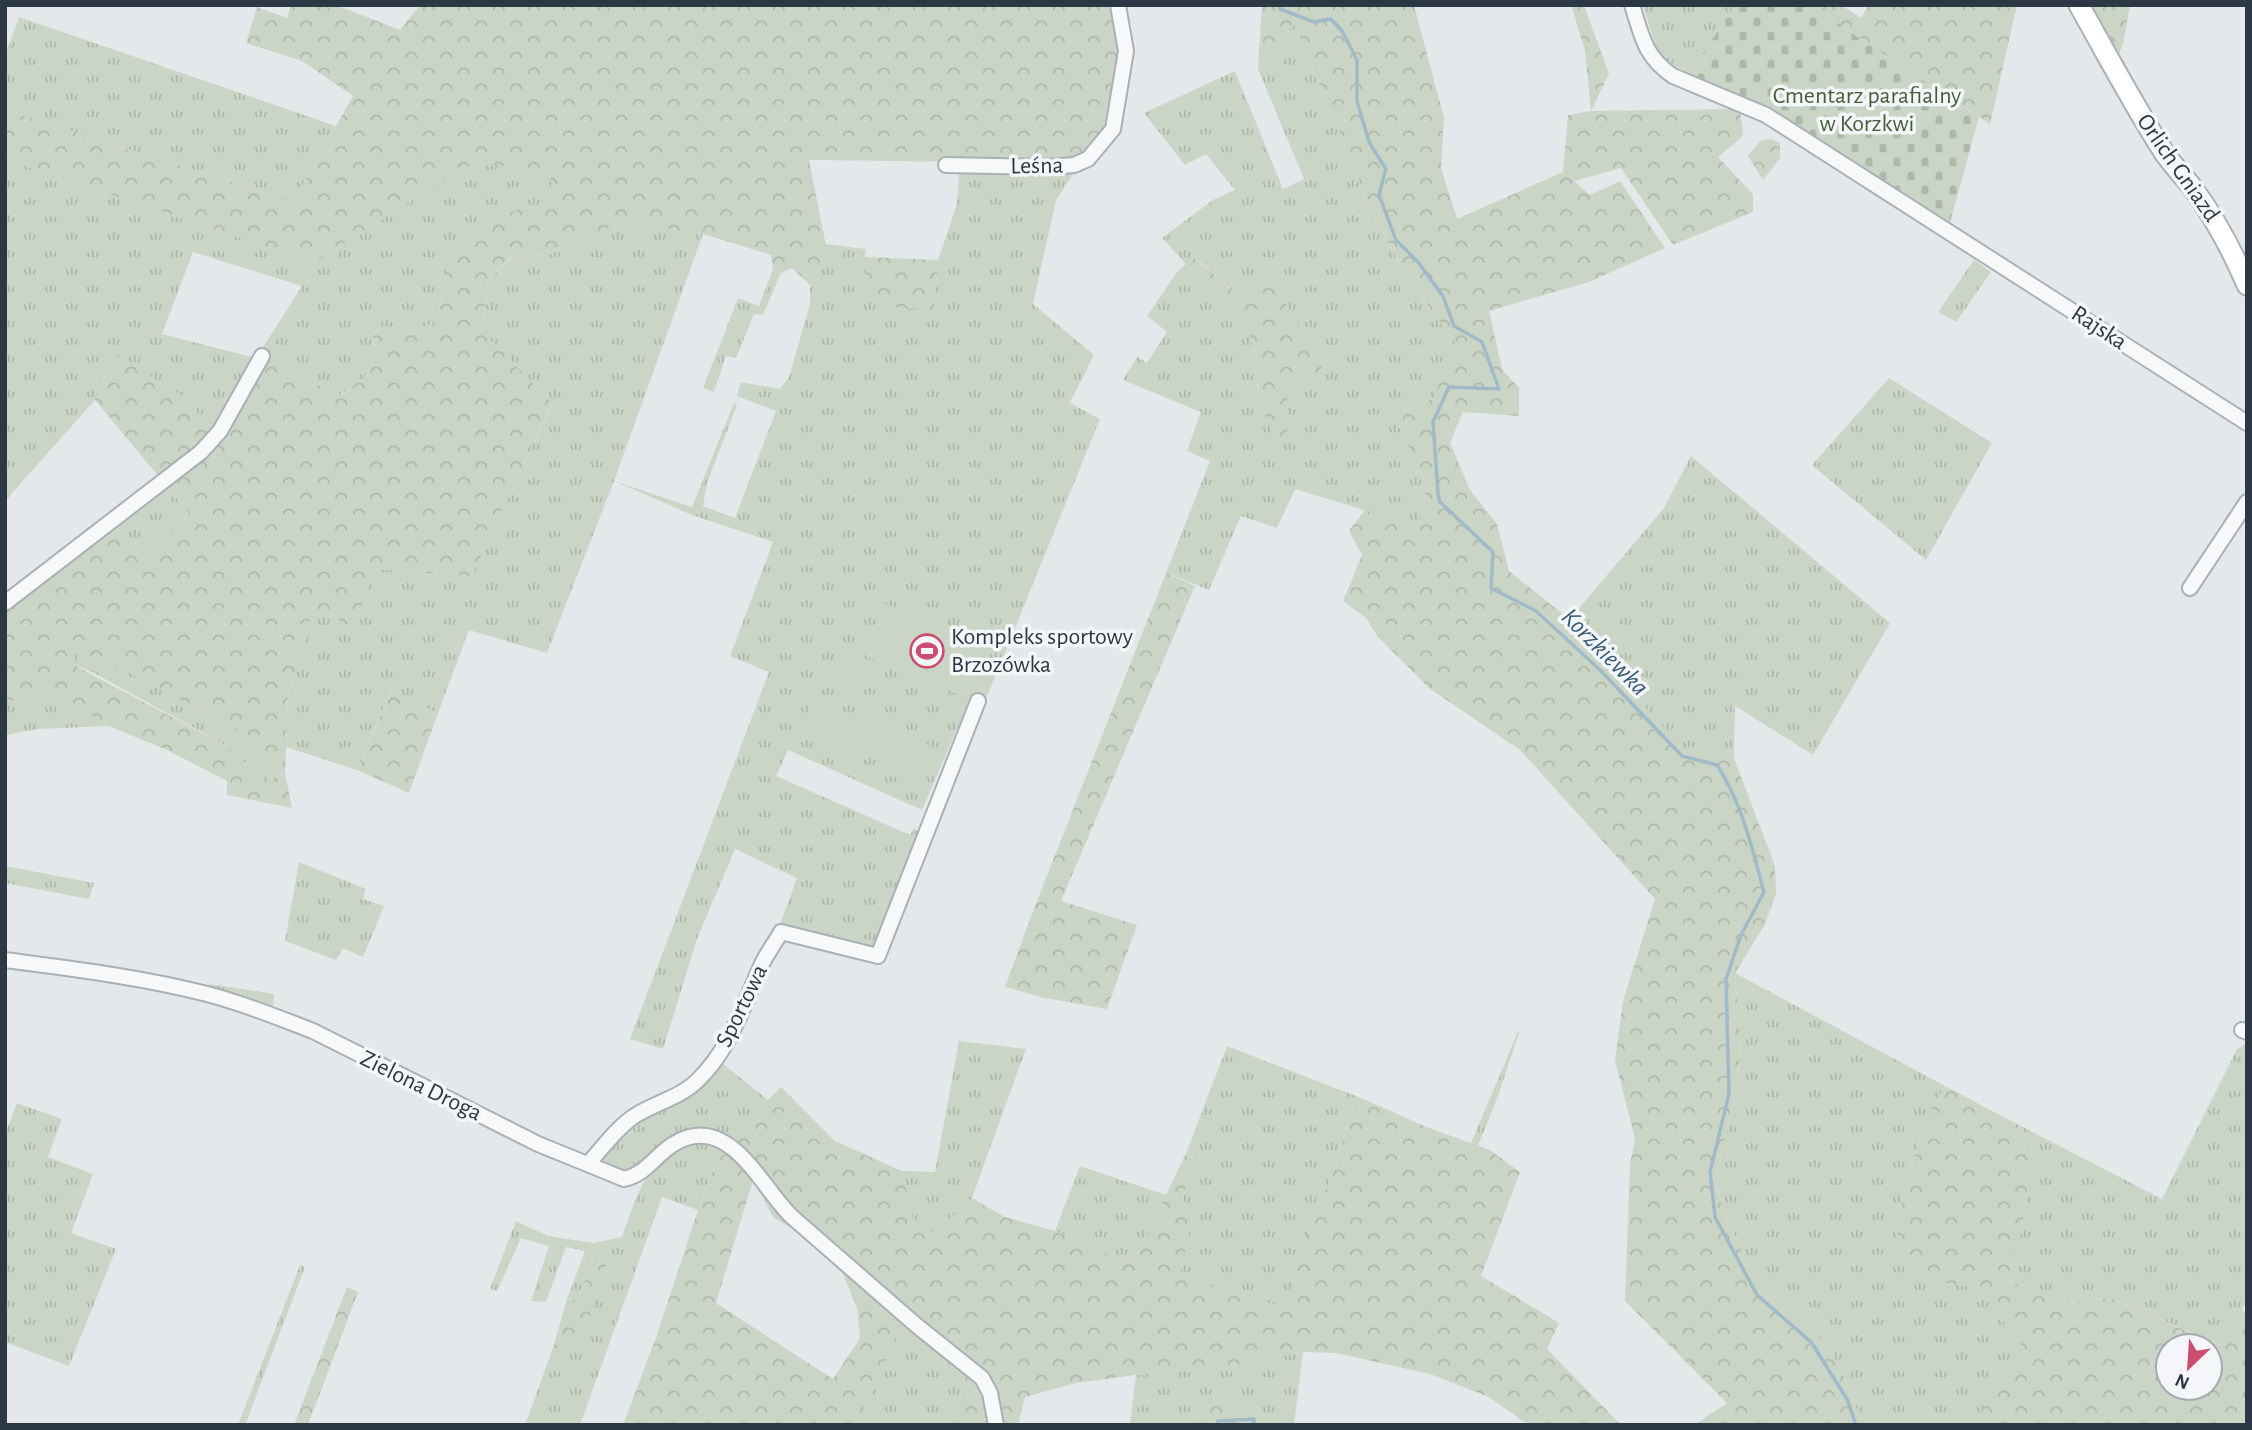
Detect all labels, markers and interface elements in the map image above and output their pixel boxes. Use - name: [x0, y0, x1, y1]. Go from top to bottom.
- park label: Cmentarz parafialny w Korzkwi: [1773, 84, 1961, 136]
- street label: Orlich Gniazd: [2132, 110, 2224, 226]
- street label: Leśna: [1010, 154, 1064, 178]
- street label: Rajska: [2067, 301, 2131, 355]
- water label: Korzkiewka: [1557, 604, 1653, 700]
- place label: Kompleks sportowy Brzozówka: [951, 625, 1133, 677]
- sports icon: Kompleks sportowy Brzozówka: [908, 632, 946, 670]
- street label: Sportowa: [712, 961, 772, 1051]
- street label: Zielona Droga: [356, 1046, 486, 1126]
- north arrow: [2154, 1332, 2224, 1402]
- text: N: [2172, 1370, 2192, 1392]

